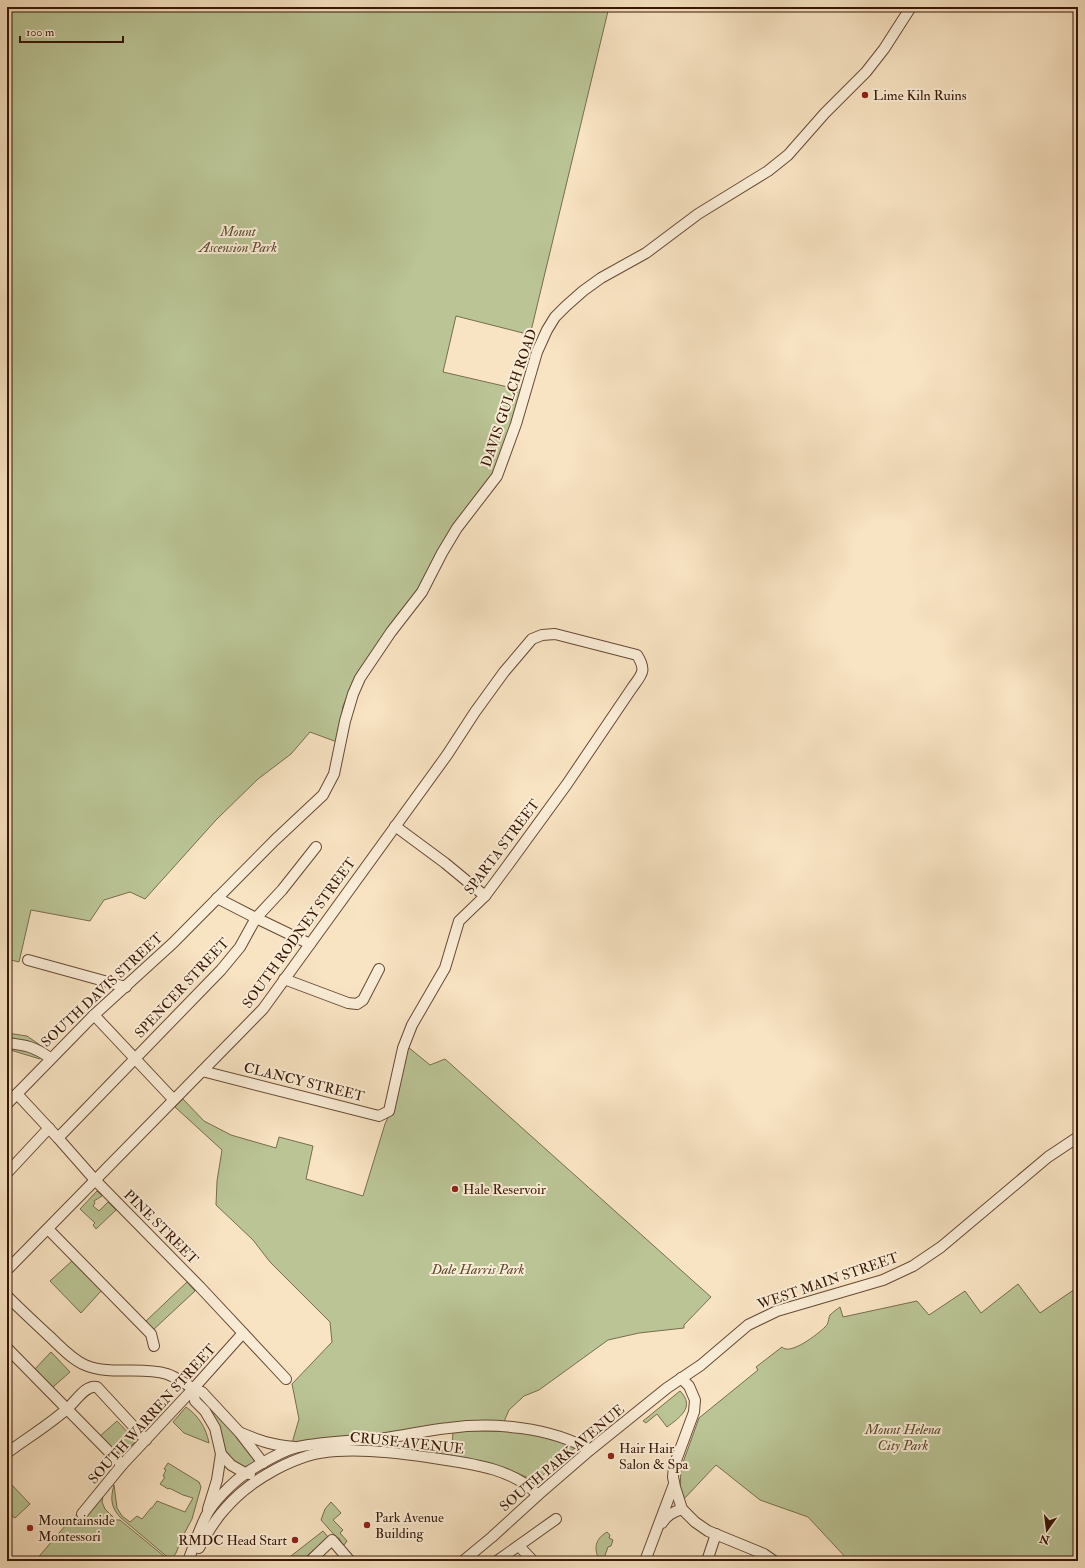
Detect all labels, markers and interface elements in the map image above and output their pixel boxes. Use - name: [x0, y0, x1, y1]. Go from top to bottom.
- scale bar: [20, 18, 123, 44]
- text: 100 m: [26, 25, 55, 40]
- place label: Lime Kiln Ruins: [873, 87, 967, 104]
- marker: Lime Kiln Ruins: [860, 90, 870, 100]
- park label: Mount Ascension Park: [197, 223, 277, 256]
- street label: DAVIS GULCH ROAD: [477, 327, 541, 469]
- street label: SPARTA STREET: [461, 796, 544, 898]
- street label: SOUTH RODNEY STREET: [239, 854, 360, 1012]
- street label: SOUTH DAVIS STREET: [38, 929, 167, 1051]
- street label: SPENCER STREET: [131, 934, 233, 1042]
- street label: CLANCY STREET: [242, 1059, 367, 1105]
- place label: Hale Reservoir: [463, 1181, 547, 1198]
- marker: Hale Reservoir: [450, 1184, 460, 1194]
- street label: PINE STREET: [120, 1186, 202, 1268]
- street label: WEST MAIN STREET: [754, 1249, 901, 1313]
- park label: Dale Harris Park: [431, 1261, 525, 1278]
- street label: SOUTH WARREN STREET: [85, 1340, 220, 1487]
- street label: SOUTH PARK AVENUE: [496, 1401, 628, 1515]
- park label: Mount Helena City Park: [864, 1421, 942, 1454]
- street label: CRUSE AVENUE: [349, 1429, 465, 1457]
- place label: Hair Hair Salon & Spa: [619, 1440, 688, 1474]
- marker: Hair Hair Salon & Spa: [606, 1451, 616, 1461]
- place label: Park Avenue Building: [375, 1509, 444, 1542]
- north arrow: [1027, 1510, 1067, 1550]
- place label: Mountainside Montessori: [38, 1512, 115, 1545]
- marker: Park Avenue Building: [362, 1520, 372, 1530]
- marker: Mountainside Montessori: [25, 1523, 35, 1533]
- text: N: [1037, 1531, 1052, 1547]
- place label: RMDC Head Start: [178, 1532, 287, 1549]
- marker: RMDC Head Start: [290, 1535, 300, 1545]

